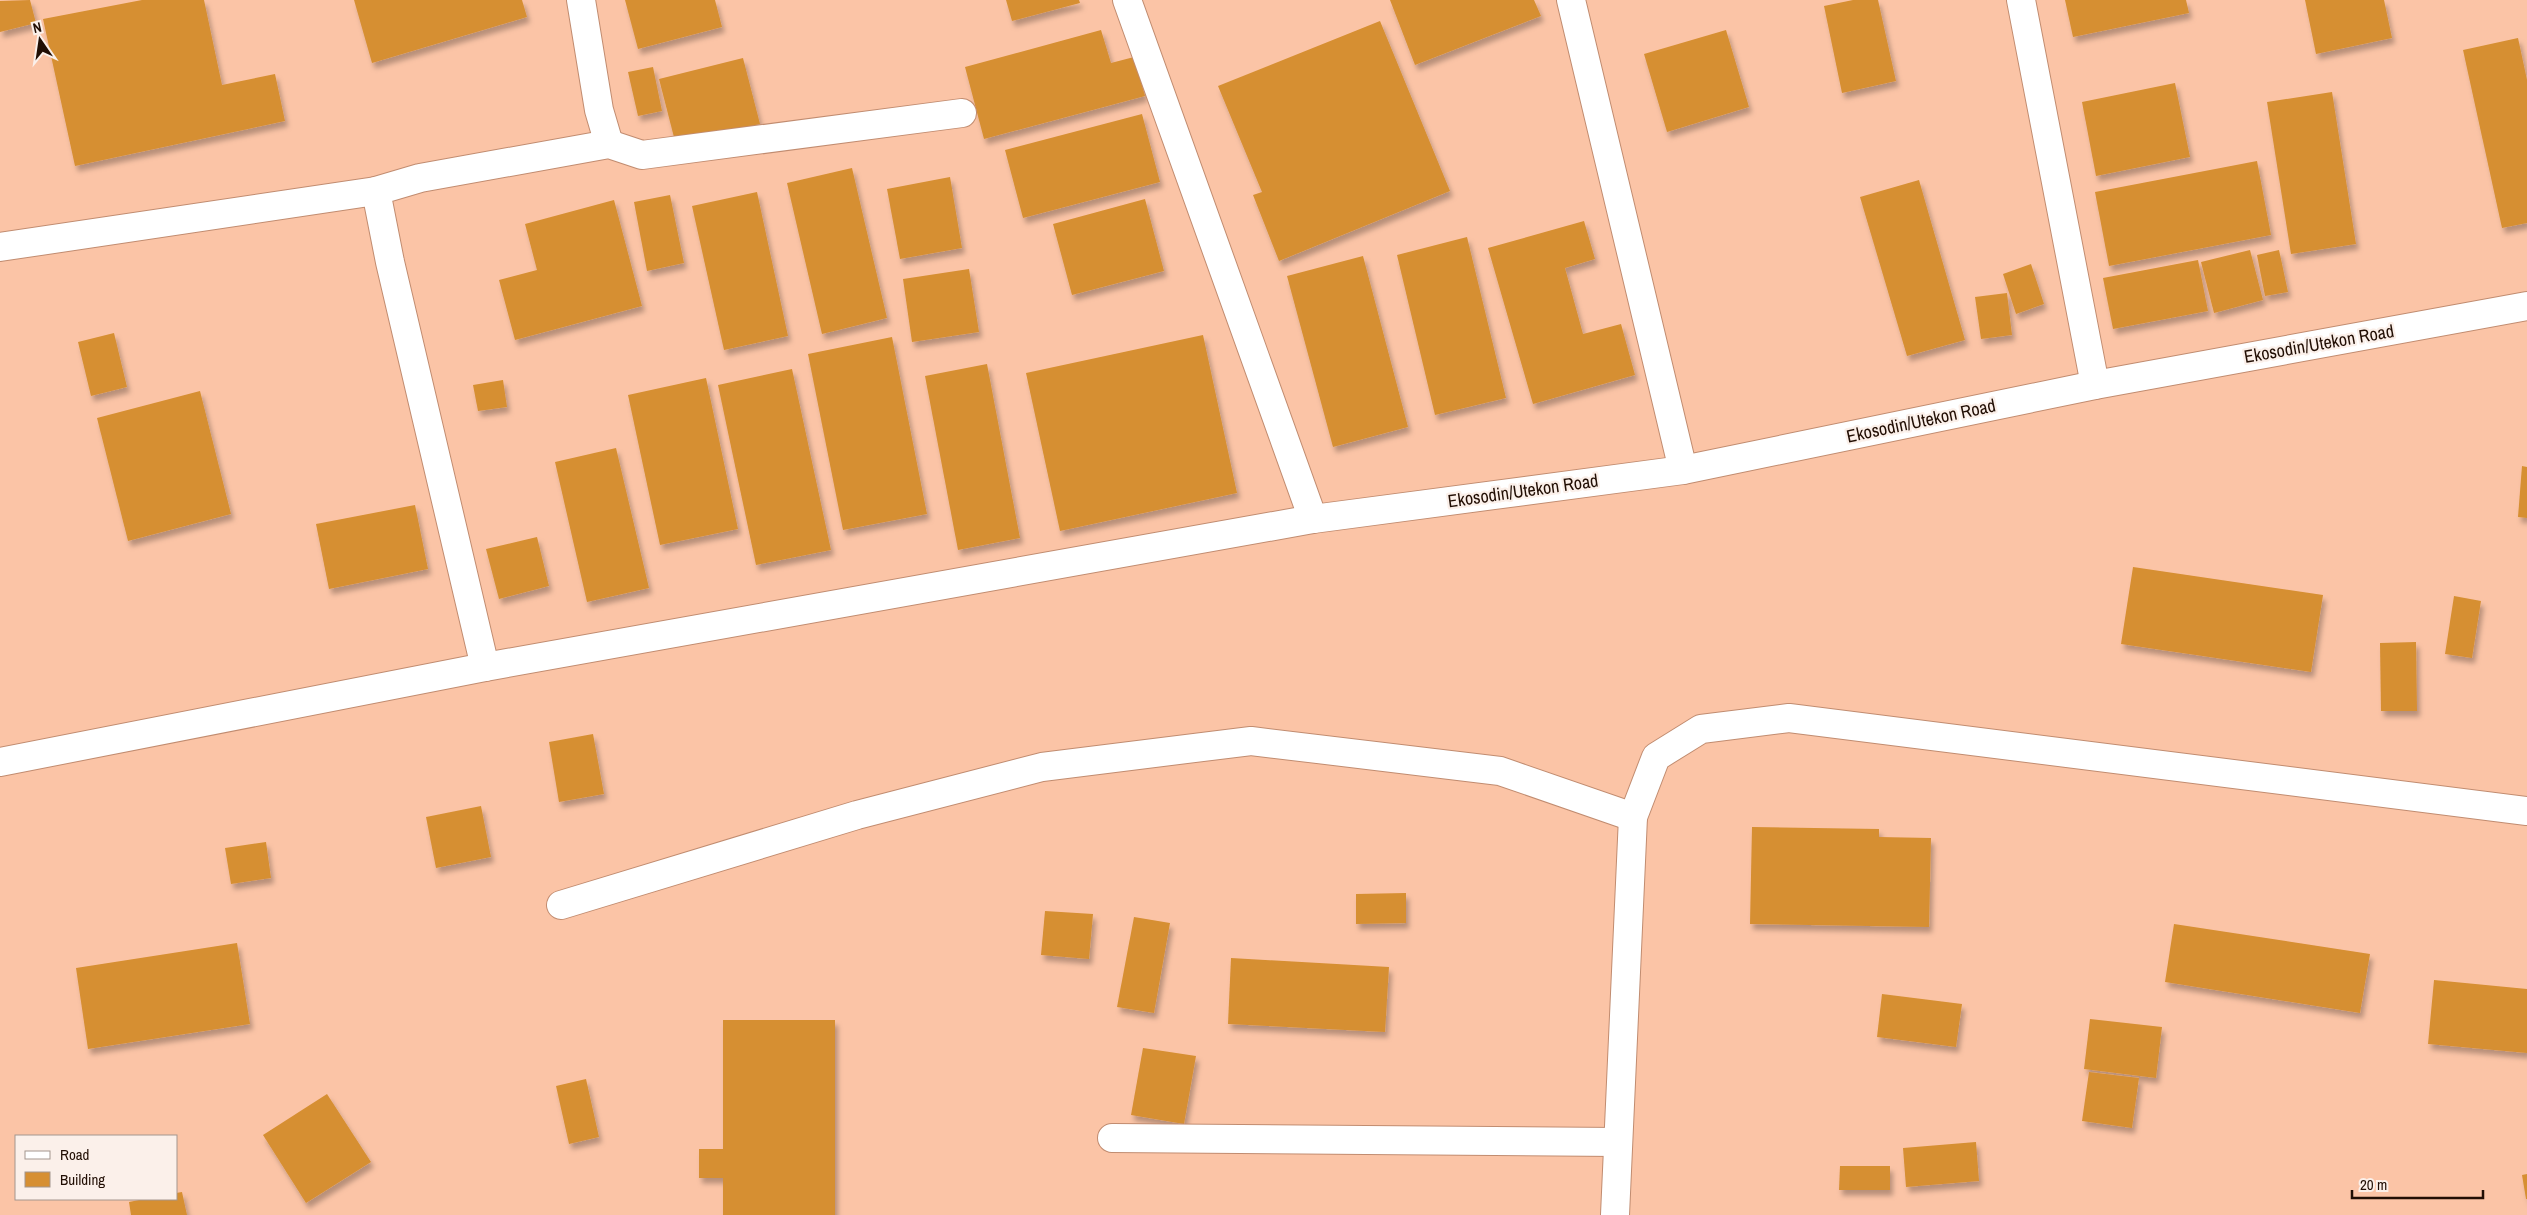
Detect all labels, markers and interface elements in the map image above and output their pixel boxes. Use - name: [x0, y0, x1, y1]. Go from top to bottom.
- north arrow: [15, 15, 65, 65]
- text: N: [31, 18, 43, 37]
- street label: Ekosodin/Utekon Road: [2242, 318, 2396, 369]
- street label: Ekosodin/Utekon Road: [1844, 393, 1998, 449]
- street label: Ekosodin/Utekon Road: [1446, 468, 1600, 513]
- legend: [15, 1135, 178, 1200]
- text: Road: [60, 1144, 89, 1165]
- scale bar: [2352, 1168, 2483, 1200]
- text: Building: [60, 1169, 105, 1190]
- text: 20 m: [2360, 1174, 2387, 1195]

